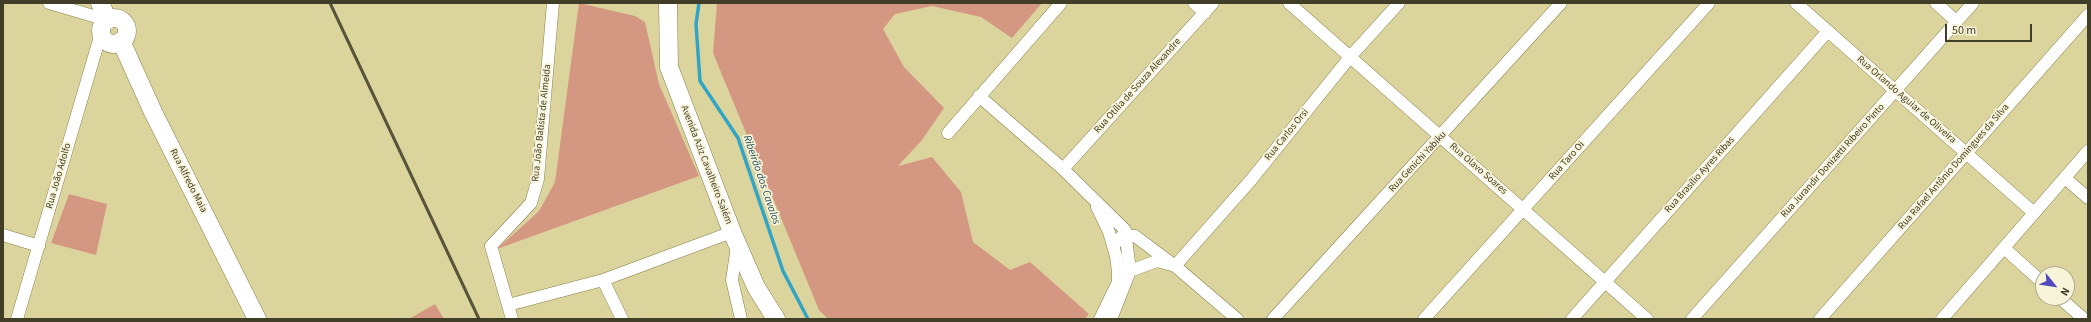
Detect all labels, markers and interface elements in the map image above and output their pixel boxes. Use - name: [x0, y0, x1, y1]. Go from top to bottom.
- scale bar: [1947, 16, 2034, 42]
- text: 50 m: [1952, 22, 1976, 39]
- street label: Rua Otília de Souza Alexandre: [1092, 36, 1184, 136]
- street label: Rua Orlando Aguiar de Oliveira: [1854, 54, 1958, 146]
- street label: Rua João Batista de Almeida: [530, 64, 554, 182]
- street label: Rua Jurandir Donizetti Ribeiro Pinto: [1779, 102, 1887, 220]
- street label: Rua Rafael Antônio Domingues da Silva: [1896, 102, 2012, 232]
- street label: Avenida Aziz Cavalheiro Salém: [678, 104, 734, 226]
- street label: Rua Carlos Orsi: [1262, 107, 1312, 163]
- street label: Rua Genichi Yabiku: [1387, 129, 1449, 195]
- water label: Ribeirão dos Cavalos: [740, 134, 782, 226]
- street label: Rua Brasílio Ayres Ribas: [1663, 134, 1737, 216]
- street label: Rua Taro Oi: [1547, 139, 1587, 183]
- street label: Rua Olavo Soares: [1447, 141, 1509, 197]
- street label: Rua João Adolfo: [44, 142, 74, 210]
- street label: Rua Alfredo Maia: [167, 147, 209, 215]
- north arrow: [2035, 266, 2075, 306]
- text: N: [2057, 285, 2073, 299]

